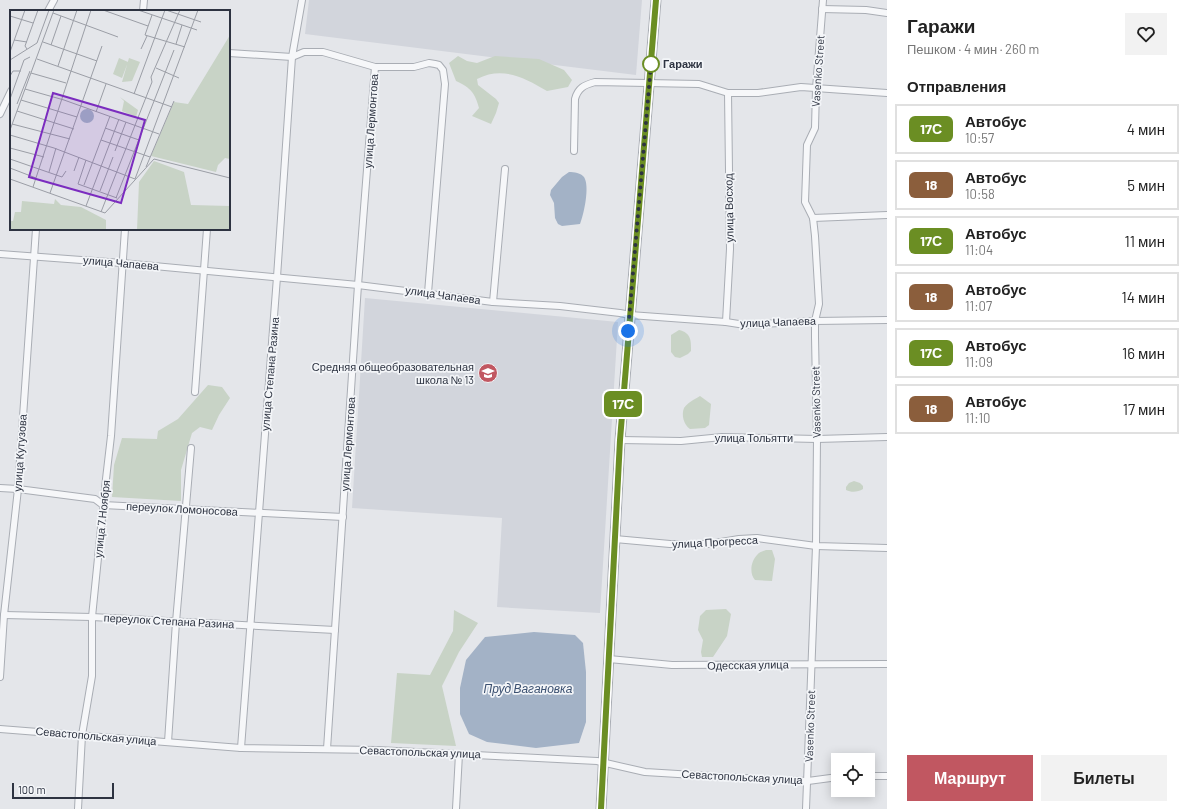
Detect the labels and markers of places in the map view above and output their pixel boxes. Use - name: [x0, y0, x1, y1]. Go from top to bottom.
- marker: Гаражи: [642, 55, 660, 73]
- place label: Гаражи: [663, 57, 703, 70]
- place label: Средняя общеобразовательная школа № 13: [312, 360, 474, 386]
- school or university icon: Средняя общеобразовательная школа № 13: [477, 362, 499, 384]

